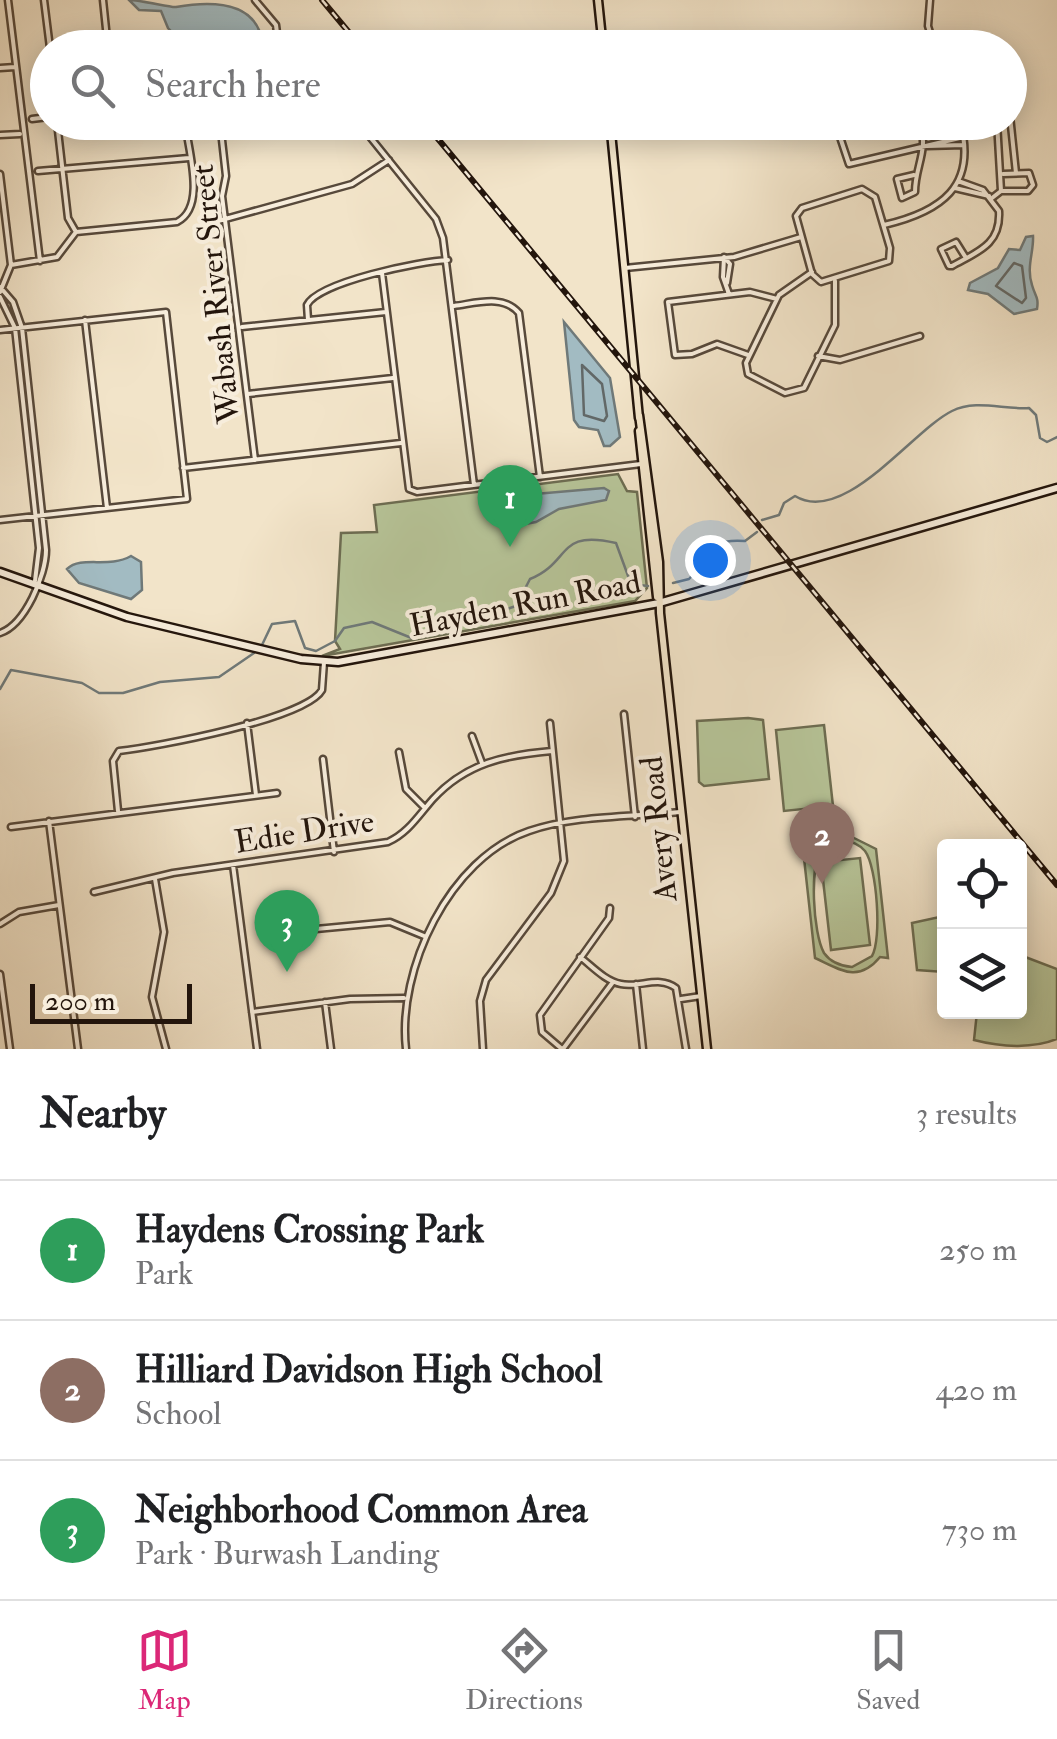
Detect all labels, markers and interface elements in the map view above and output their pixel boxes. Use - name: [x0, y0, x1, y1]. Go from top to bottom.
- search box: [30, 30, 1027, 140]
- icon: search: [65, 58, 120, 113]
- text: Search here: [145, 61, 321, 109]
- street label: Wabash River Street: [183, 162, 250, 426]
- pin: 1: [478, 464, 542, 547]
- your location: [685, 535, 736, 586]
- street label: Hayden Run Road: [406, 562, 644, 646]
- street label: Avery Road: [631, 754, 687, 905]
- street label: Edie Drive: [232, 801, 377, 863]
- pin: 2: [790, 802, 854, 884]
- map controls: [937, 839, 1027, 1019]
- button: locate: [937, 839, 1027, 929]
- pin: 3: [254, 890, 320, 972]
- button: layers: [937, 929, 1027, 1019]
- scale bar: [30, 979, 192, 1024]
- text: 200 m: [45, 984, 116, 1019]
- text: Nearby: [40, 1088, 166, 1140]
- text: 3 results: [916, 1094, 1017, 1134]
- text: Haydens Crossing Park: [135, 1206, 484, 1254]
- text: 1: [67, 1230, 78, 1270]
- text: 250 m: [939, 1230, 1017, 1270]
- text: Park: [135, 1254, 193, 1294]
- text: Hilliard Davidson High School: [135, 1346, 602, 1394]
- text: 2: [64, 1370, 81, 1410]
- text: 420 m: [936, 1370, 1017, 1410]
- text: School: [135, 1394, 221, 1434]
- text: Neighborhood Common Area: [135, 1486, 587, 1534]
- text: 3: [66, 1510, 79, 1550]
- text: 730 m: [942, 1510, 1017, 1550]
- text: Park · Burwash Landing: [135, 1534, 439, 1574]
- tab: Map: [137, 1623, 192, 1718]
- tab: Directions: [465, 1623, 583, 1718]
- tab: Saved: [856, 1623, 920, 1718]

